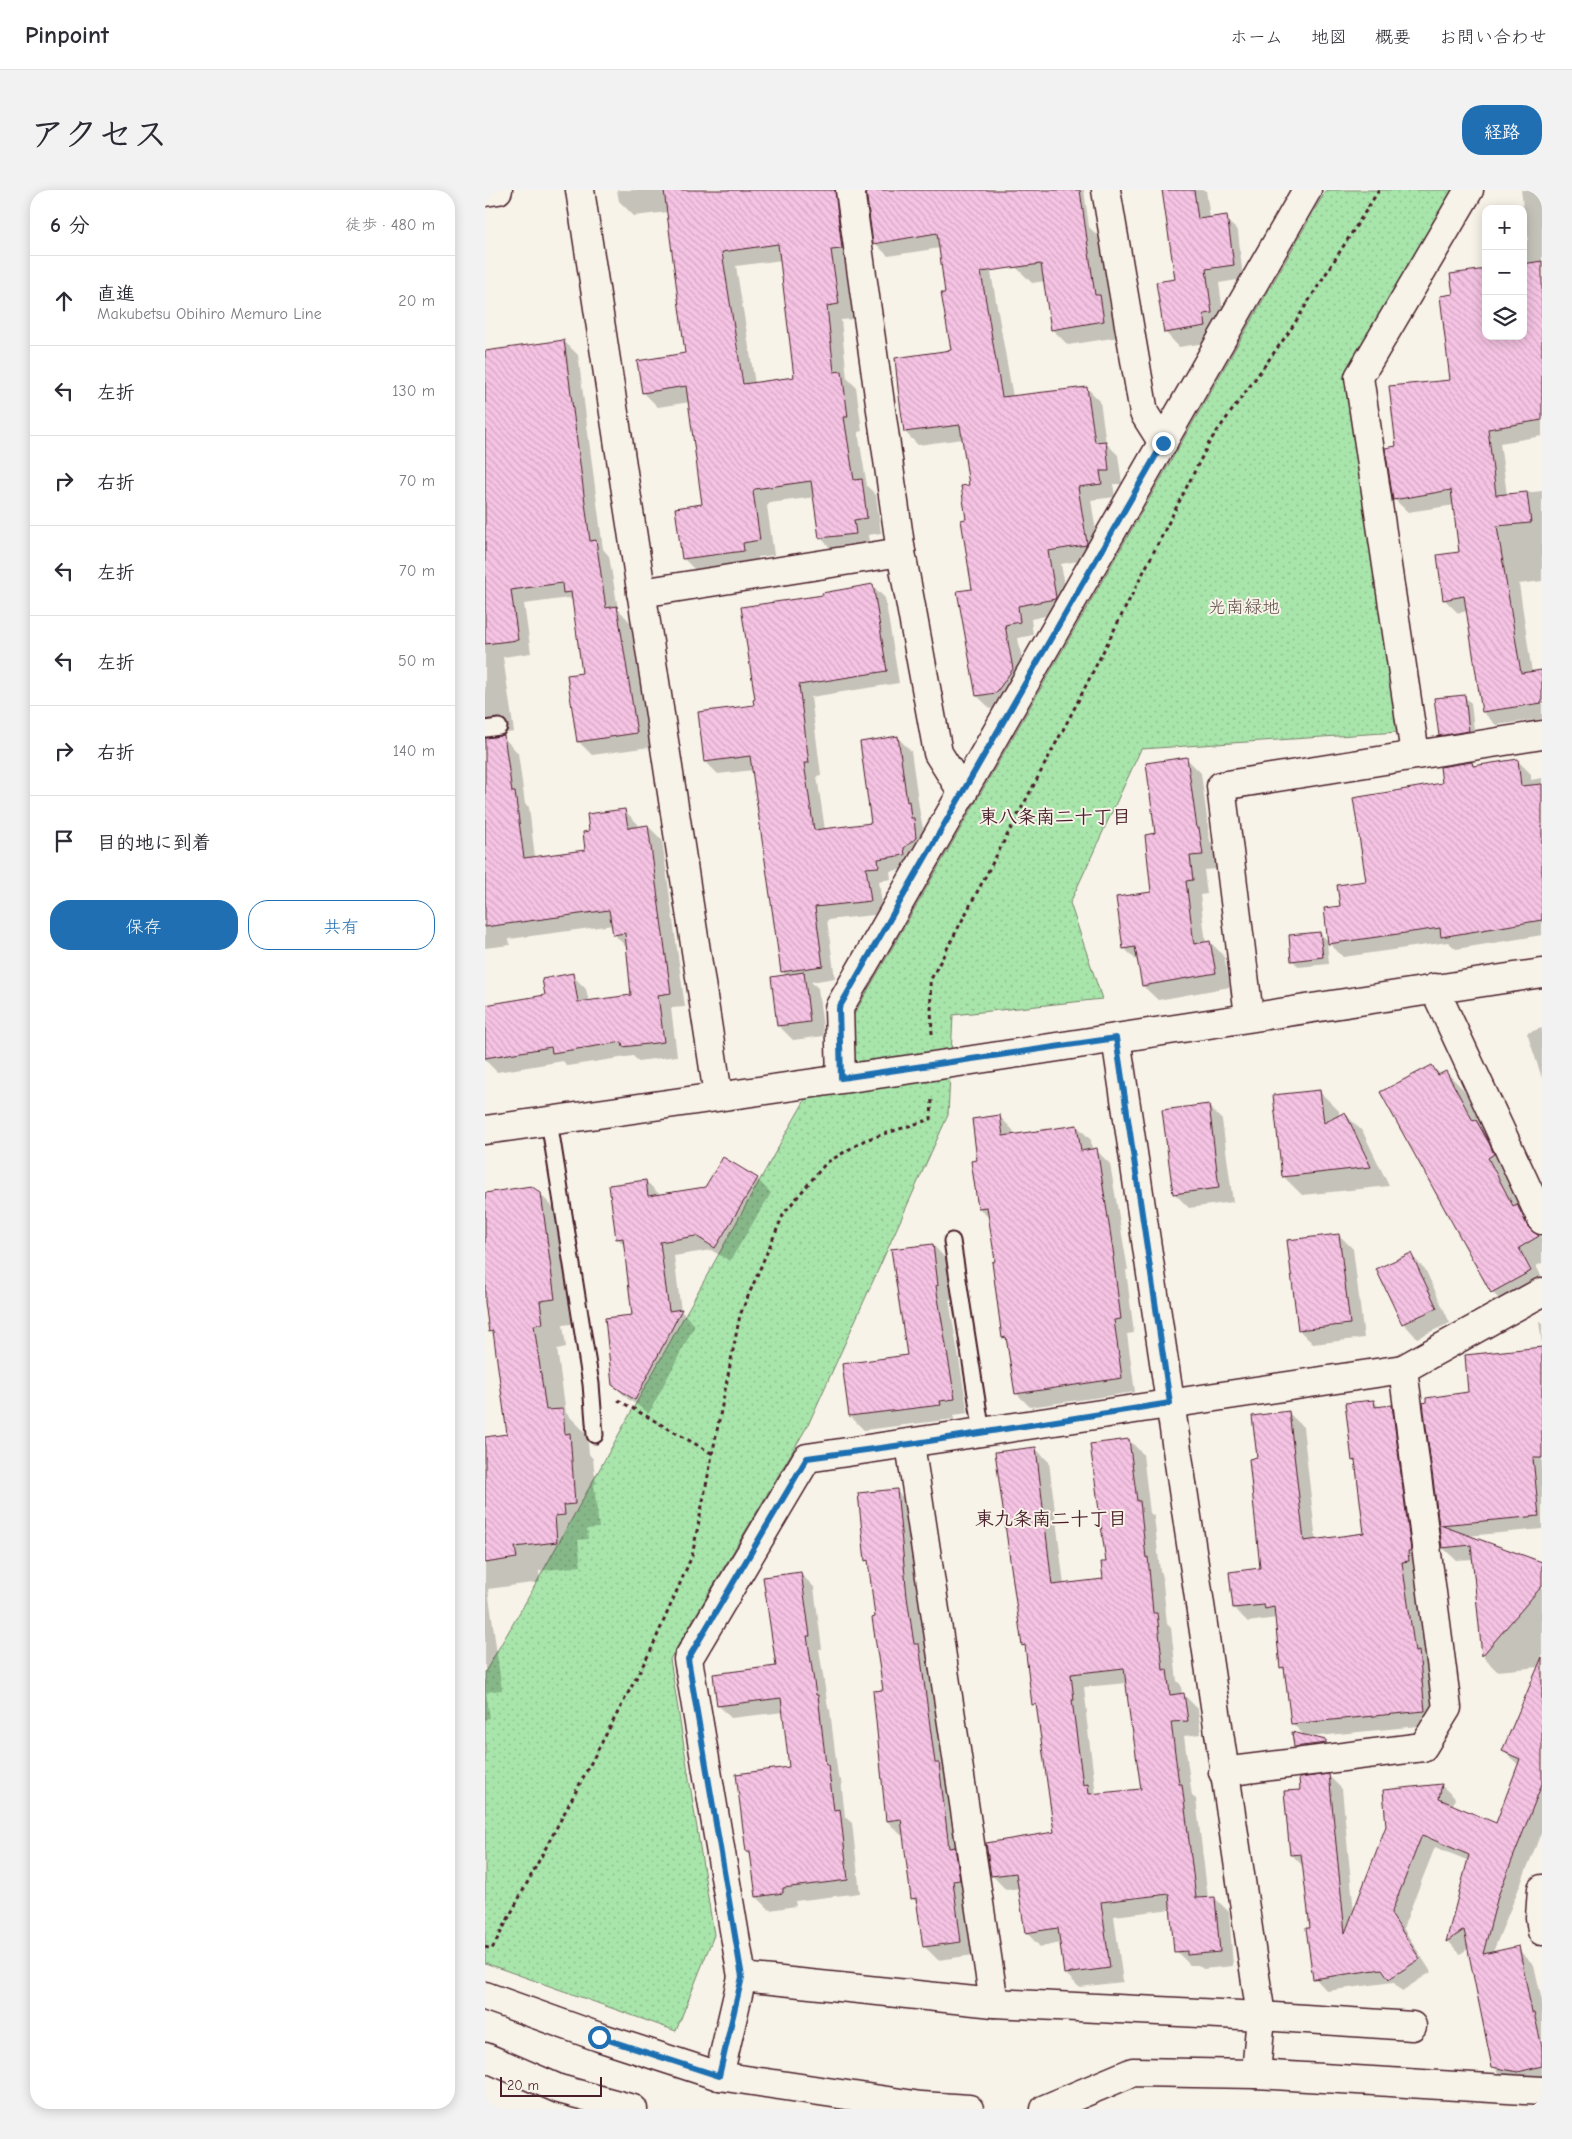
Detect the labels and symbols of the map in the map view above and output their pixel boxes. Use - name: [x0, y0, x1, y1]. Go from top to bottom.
- route end: [1152, 432, 1175, 455]
- park label: 光南緑地: [1208, 597, 1280, 618]
- district label: 東八条南二十丁目: [979, 806, 1131, 828]
- district label: 東九条南二十丁目: [975, 1508, 1127, 1530]
- route start: [588, 2026, 611, 2049]
- scale bar: [500, 2074, 603, 2097]

